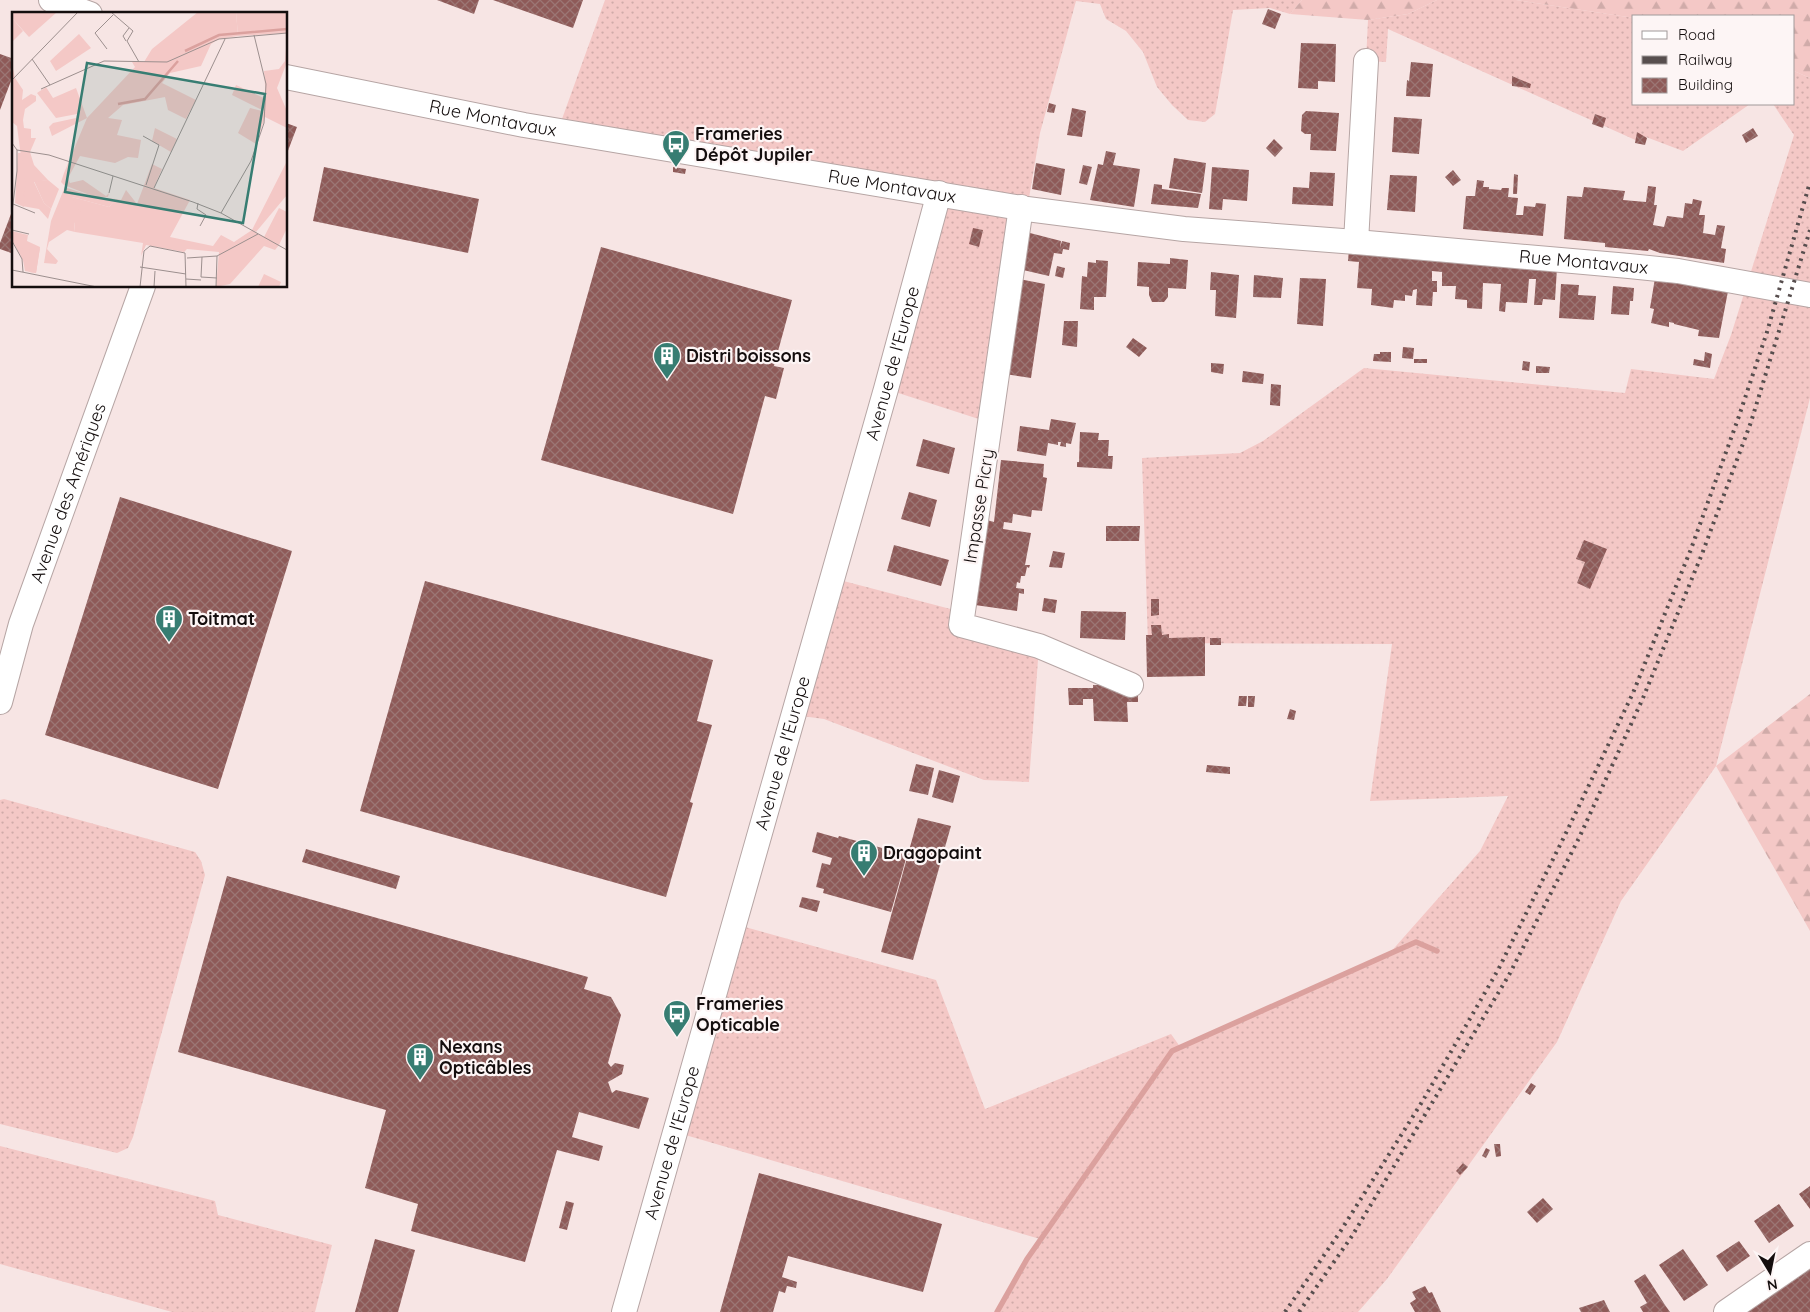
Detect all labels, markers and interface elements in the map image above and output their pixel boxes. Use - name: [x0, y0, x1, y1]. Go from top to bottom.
- inset map: [12, 12, 288, 288]
- legend: [1632, 15, 1795, 105]
- text: Road: [1678, 25, 1715, 44]
- text: Railway: [1678, 50, 1733, 69]
- text: Building: [1678, 75, 1733, 94]
- street label: Rue Montavaux: [427, 94, 559, 141]
- place label: Frameries Dépôt Jupiler: [695, 122, 813, 166]
- bus stop icon: Frameries Dépôt Jupiler: [661, 129, 691, 168]
- street label: Rue Montavaux: [826, 164, 958, 208]
- street label: Rue Montavaux: [1518, 244, 1650, 279]
- street label: Avenue de l'Europe: [860, 284, 924, 443]
- building icon: Distri boissons: [652, 341, 682, 380]
- place label: Distri boissons: [686, 344, 811, 367]
- street label: Avenue des Amériques: [25, 400, 111, 586]
- street label: Impasse Picry: [958, 447, 999, 565]
- building icon: Toitmat: [154, 604, 184, 643]
- place label: Toitmat: [188, 607, 255, 630]
- street label: Avenue de l'Europe: [749, 673, 815, 833]
- building icon: Dragopaint: [849, 838, 879, 877]
- place label: Dragopaint: [883, 841, 982, 864]
- place label: Frameries Opticable: [696, 992, 784, 1036]
- bus stop icon: Frameries Opticable: [662, 999, 692, 1038]
- place label: Nexans Opticâbles: [439, 1035, 532, 1079]
- building icon: Nexans Opticâbles: [405, 1042, 435, 1081]
- street label: Avenue de l'Europe: [639, 1063, 704, 1222]
- north arrow: [1745, 1247, 1795, 1297]
- text: N: [1766, 1275, 1779, 1295]

